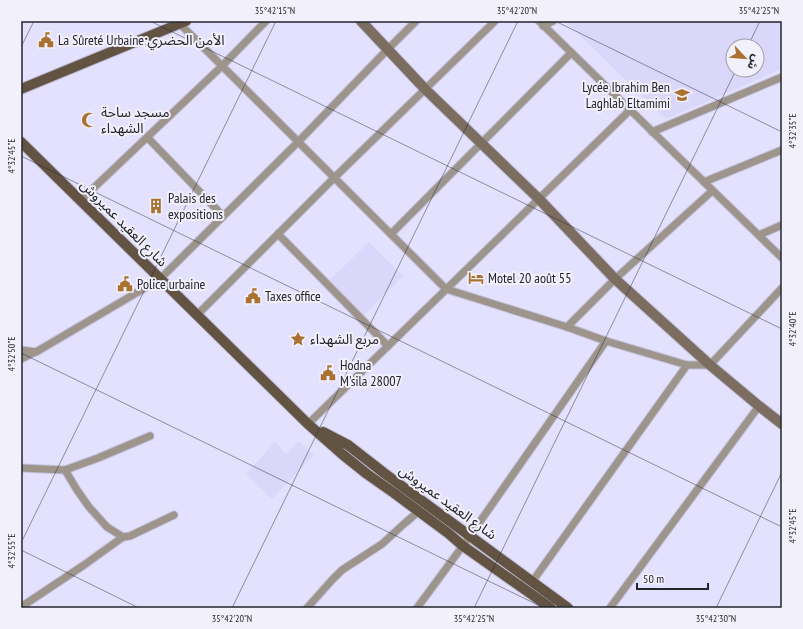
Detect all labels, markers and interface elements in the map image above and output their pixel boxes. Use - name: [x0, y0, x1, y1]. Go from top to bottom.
- text: 35°42'15"N: [255, 4, 295, 17]
- text: 35°42'20"N: [497, 4, 537, 17]
- text: 35°42'25"N: [739, 4, 779, 17]
- public building icon: La Sûreté Urbaine;الأمن الحضري: [37, 31, 55, 49]
- place label: La Sûreté Urbaine;الأمن الحضري: [58, 31, 225, 51]
- north arrow: [725, 38, 765, 78]
- text: ش: [744, 53, 764, 72]
- place label: Lycée Ibrahim Ben Laghlab Eltamimi: [582, 78, 670, 112]
- school or university icon: Lycée Ibrahim Ben Laghlab Eltamimi: [673, 86, 691, 104]
- place label: مسجد ساحة الشهداء: [101, 103, 170, 137]
- mosque icon: مسجد ساحة الشهداء: [80, 111, 98, 129]
- text: 4°32'35"E: [786, 114, 799, 148]
- text: 4°32'45"E: [5, 139, 18, 173]
- street label: شارع العقيد عميروش: [75, 176, 171, 272]
- place label: Palais des expositions: [168, 189, 223, 223]
- building icon: Palais des expositions: [147, 197, 165, 215]
- hotel icon: Motel 20 août 55: [467, 269, 485, 287]
- place label: Motel 20 août 55: [488, 269, 571, 287]
- public building icon: Police urbaine: [116, 275, 134, 293]
- place label: Police urbaine: [137, 275, 206, 293]
- public building icon: Taxes office: [244, 287, 262, 305]
- place label: Taxes office: [265, 287, 321, 305]
- text: 4°32'40"E: [786, 312, 799, 346]
- place icon: مربع الشهداء: [289, 330, 307, 348]
- place label: مربع الشهداء: [310, 330, 379, 350]
- text: 4°32'50"E: [5, 337, 18, 371]
- place label: Hodna M'sila 28007: [340, 356, 402, 390]
- public building icon: Hodna M'sila 28007: [319, 364, 337, 382]
- street label: شارع العقيد عميروش: [395, 461, 500, 545]
- text: 4°32'45"E: [786, 509, 799, 543]
- text: 4°32'55"E: [5, 534, 18, 568]
- scale bar: [637, 565, 708, 591]
- text: 50 m: [643, 571, 664, 586]
- text: 35°42'20"N: [212, 612, 252, 625]
- text: 35°42'25"N: [454, 612, 494, 625]
- text: 35°42'30"N: [696, 612, 736, 625]

